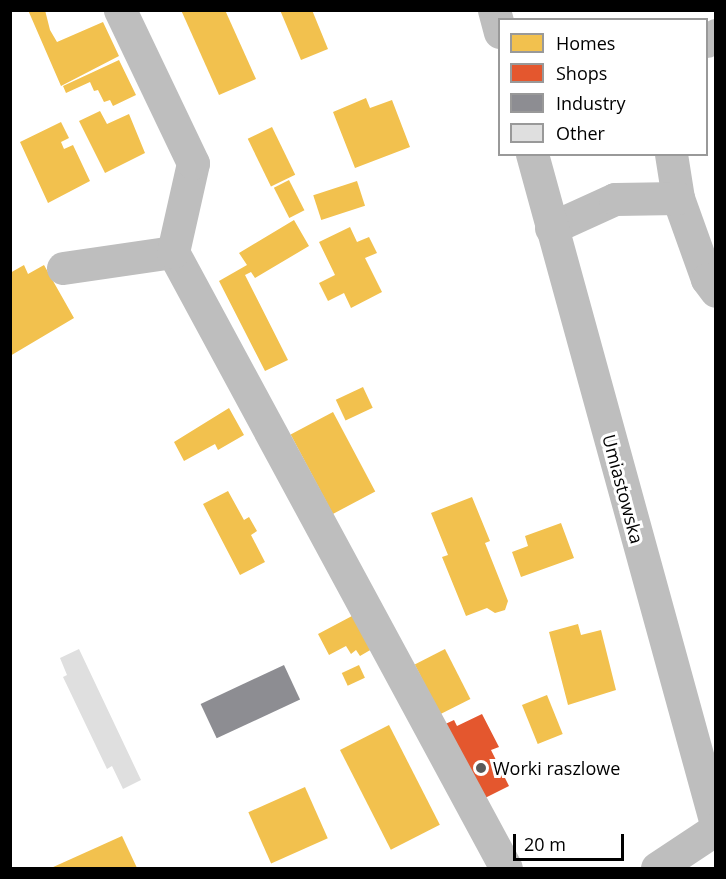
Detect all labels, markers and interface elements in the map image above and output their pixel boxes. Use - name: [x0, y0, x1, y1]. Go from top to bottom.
- legend: [498, 18, 708, 156]
- text: Homes: [556, 31, 615, 55]
- text: Shops: [556, 61, 607, 85]
- text: Industry: [556, 91, 626, 115]
- text: Other: [556, 121, 605, 145]
- street label: Umiastowska: [598, 432, 648, 546]
- place label: Worki raszlowe: [493, 757, 620, 779]
- marker: Worki raszlowe: [474, 761, 488, 775]
- scale bar: [516, 822, 627, 860]
- text: 20 m: [524, 832, 566, 856]

